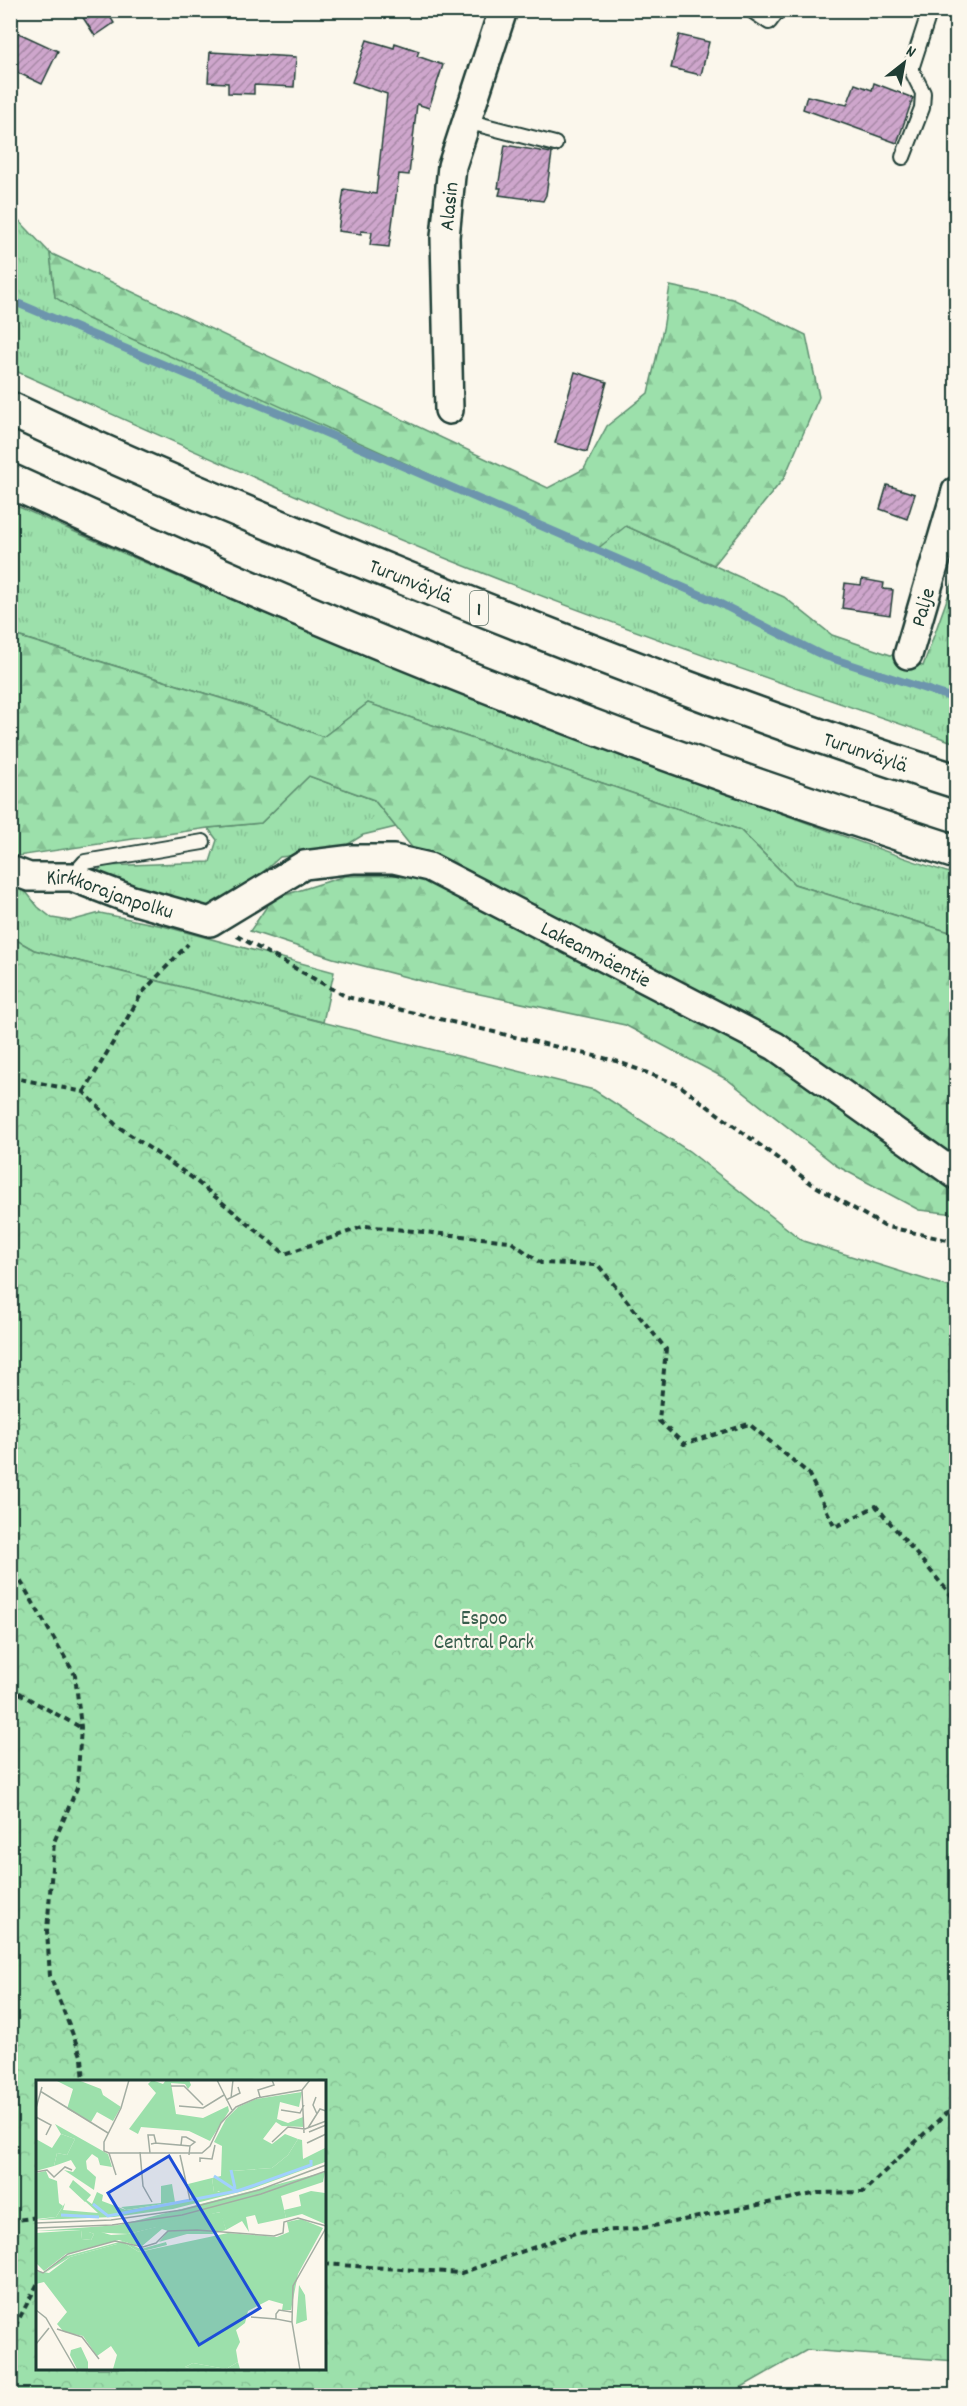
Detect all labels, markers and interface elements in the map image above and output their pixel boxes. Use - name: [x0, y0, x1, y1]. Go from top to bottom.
- north arrow: [874, 33, 934, 93]
- text: N: [901, 40, 920, 64]
- street label: Alasin: [434, 181, 468, 232]
- street label: Turunväylä: [364, 553, 456, 614]
- street label: Palje: [905, 585, 945, 631]
- road number: 1: [470, 591, 488, 625]
- street label: Turunväylä: [818, 726, 911, 783]
- street label: Kirkkorajanpolku: [47, 864, 176, 929]
- street label: Lakeanmäentie: [534, 915, 655, 997]
- park label: Espoo Central Park: [434, 1605, 534, 1659]
- inset map: [36, 2080, 326, 2370]

